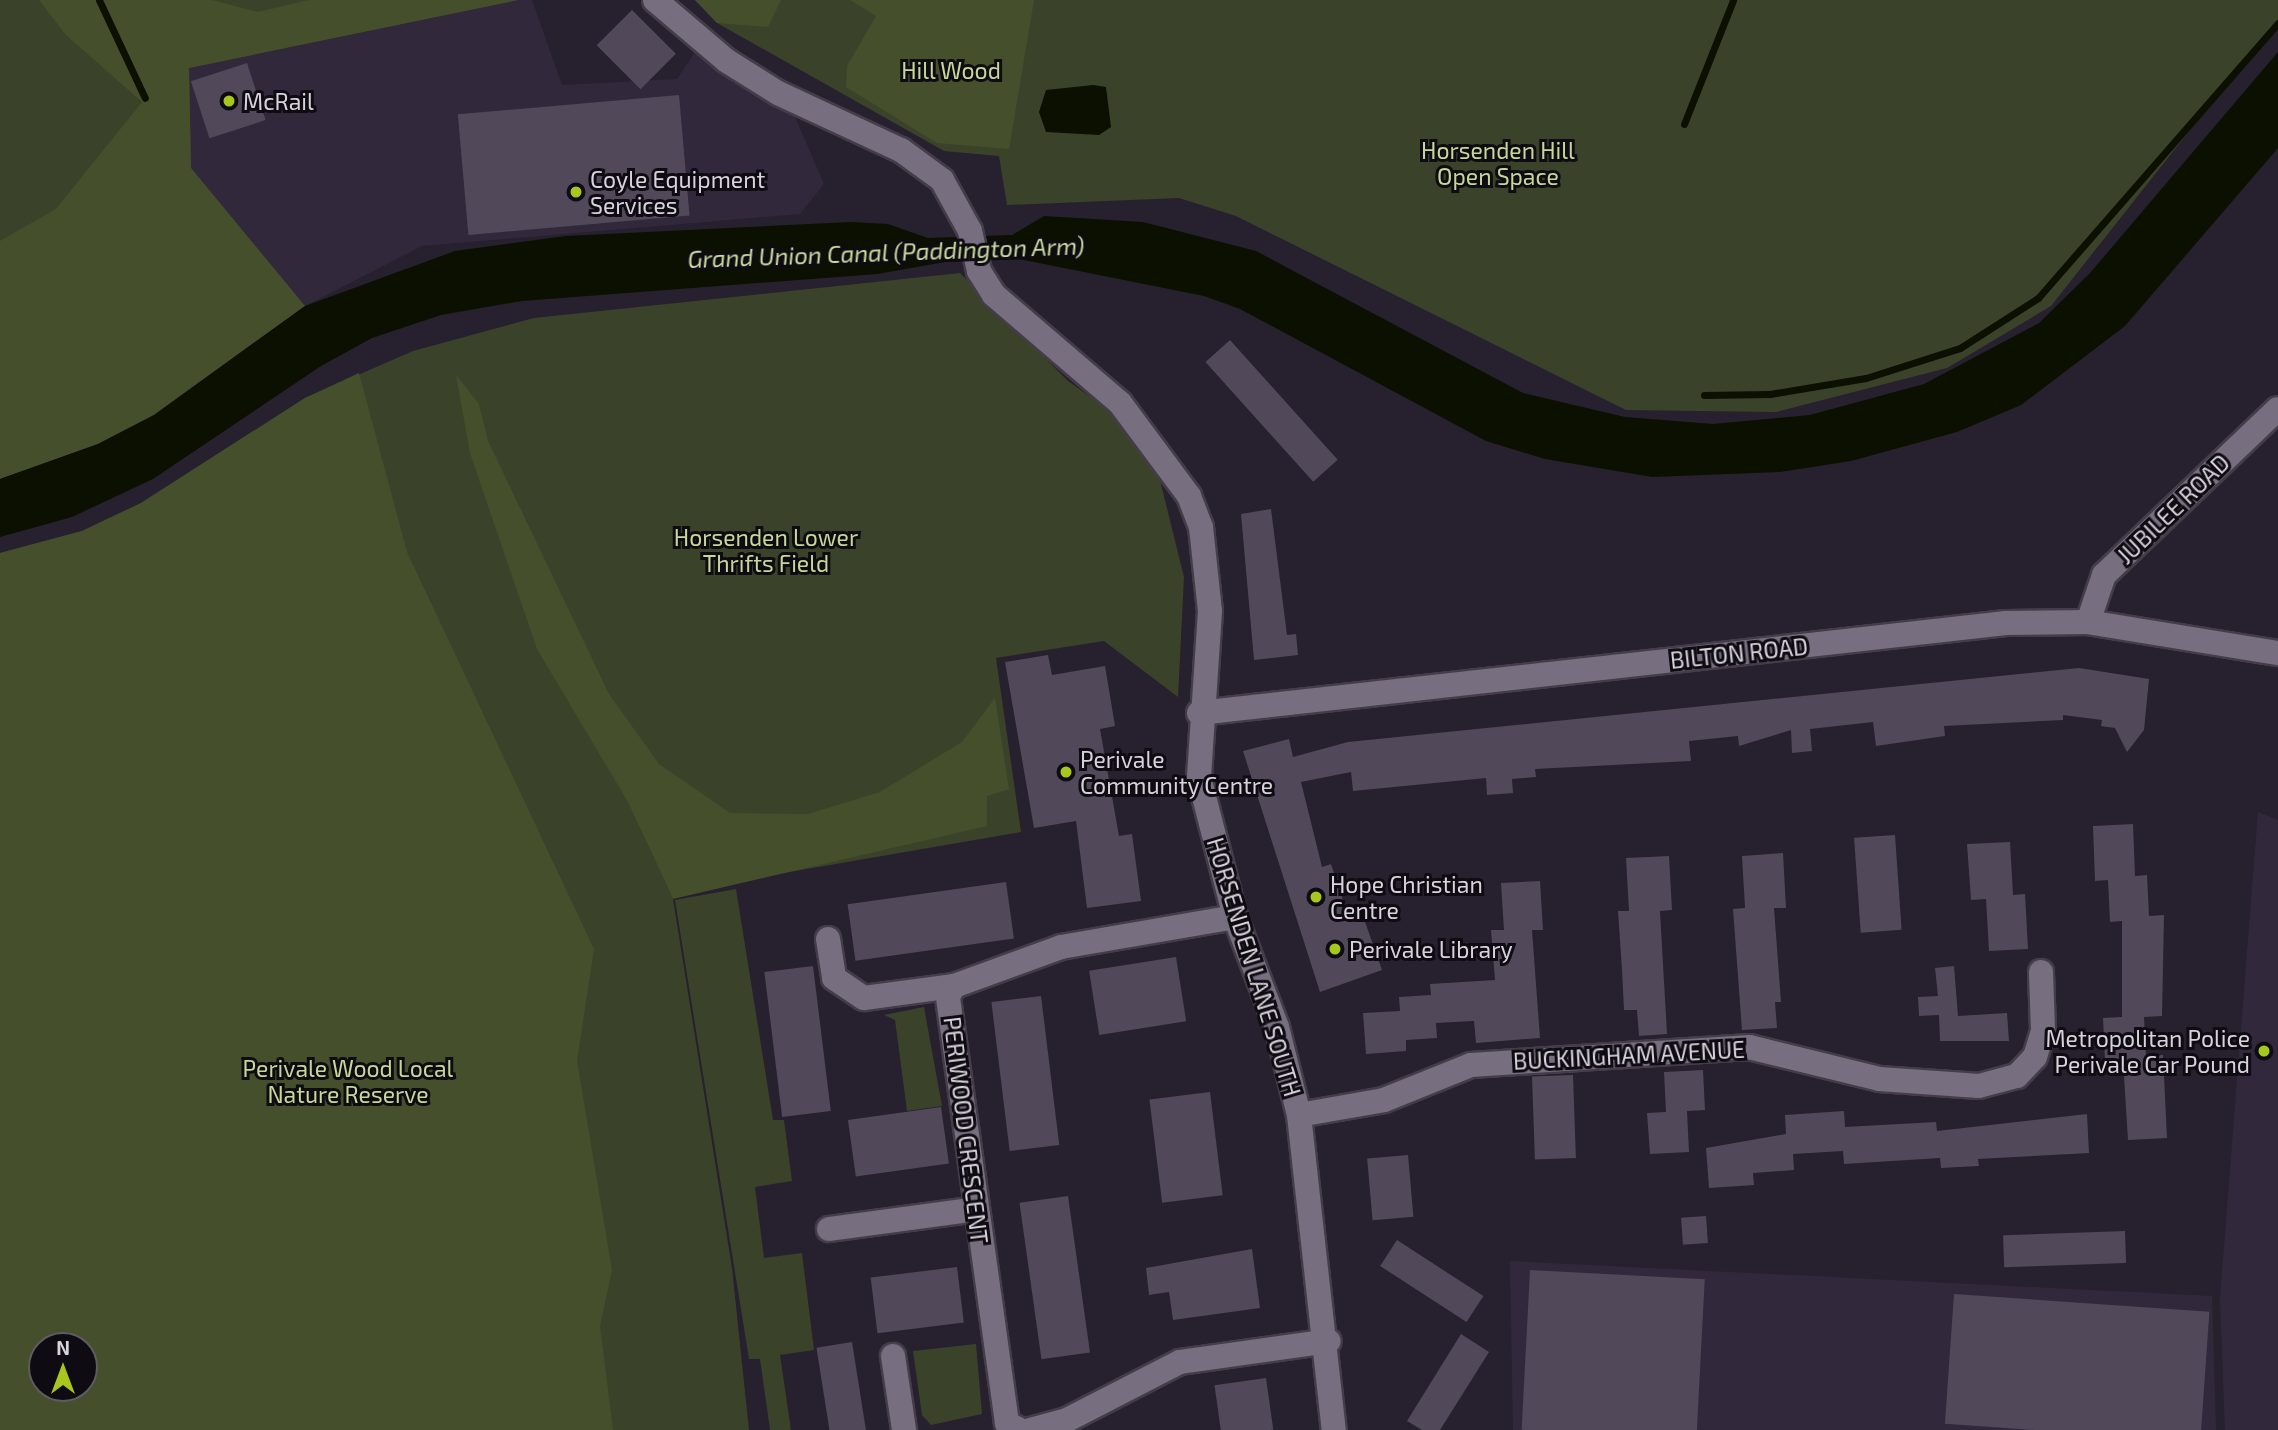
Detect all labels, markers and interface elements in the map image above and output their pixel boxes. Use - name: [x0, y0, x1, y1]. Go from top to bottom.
- park label: Hill Wood: [901, 56, 1001, 84]
- place label: McRail: [243, 87, 314, 115]
- marker: McRail: [221, 93, 237, 109]
- park label: Horsenden Hill Open Space: [1421, 136, 1575, 190]
- place label: Coyle Equipment Services: [590, 165, 765, 219]
- marker: Coyle Equipment Services: [568, 184, 584, 200]
- water label: Grand Union Canal (Paddington Arm): [686, 231, 1086, 273]
- street label: JUBILEE ROAD: [2111, 449, 2235, 569]
- park label: Horsenden Lower Thrifts Field: [674, 523, 858, 577]
- street label: BILTON ROAD: [1669, 632, 1809, 674]
- place label: Perivale Community Centre: [1080, 745, 1274, 799]
- marker: Perivale Community Centre: [1058, 764, 1074, 780]
- street label: HORSENDEN LANE SOUTH: [1201, 834, 1307, 1100]
- place label: Hope Christian Centre: [1330, 870, 1483, 924]
- marker: Hope Christian Centre: [1308, 889, 1324, 905]
- place label: Perivale Library: [1349, 935, 1513, 963]
- marker: Perivale Library: [1327, 941, 1343, 957]
- street label: PERIWOOD CRESCENT: [938, 1015, 994, 1245]
- place label: Metropolitan Police Perivale Car Pound: [2045, 1024, 2250, 1078]
- street label: BUCKINGHAM AVENUE: [1512, 1035, 1746, 1075]
- marker: Metropolitan Police Perivale Car Pound: [2256, 1043, 2272, 1059]
- park label: Perivale Wood Local Nature Reserve: [242, 1054, 454, 1108]
- north arrow: [28, 1332, 98, 1402]
- text: N: [56, 1336, 70, 1359]

